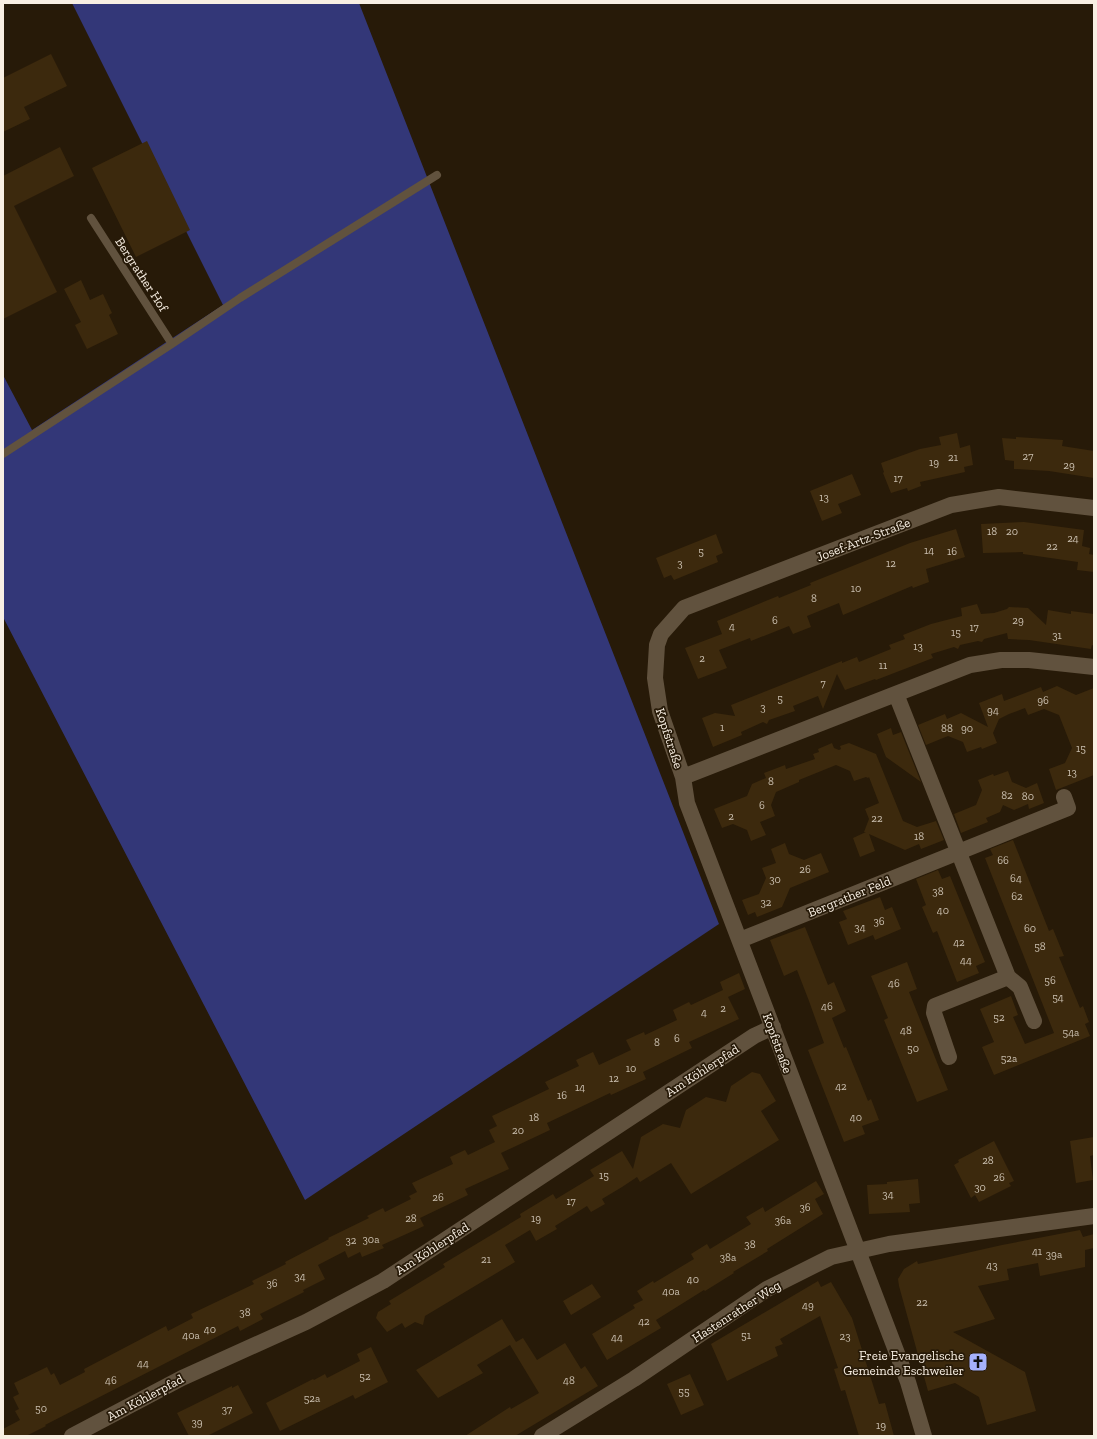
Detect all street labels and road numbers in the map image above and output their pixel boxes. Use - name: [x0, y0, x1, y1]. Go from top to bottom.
- street label: Bergrather Hof: [112, 235, 171, 315]
- street label: Josef-Artz-Straße: [814, 515, 912, 564]
- street label: Kopfstraße: [653, 706, 686, 770]
- street label: Bergrather Feld: [805, 873, 893, 920]
- street label: Kopfstraße: [760, 1011, 795, 1075]
- street label: Am Köhlerpfad: [663, 1041, 742, 1100]
- street label: Am Köhlerpfad: [393, 1219, 472, 1278]
- street label: Hastenrather Weg: [689, 1277, 783, 1346]
- street label: Am Köhlerpfad: [104, 1371, 186, 1424]

